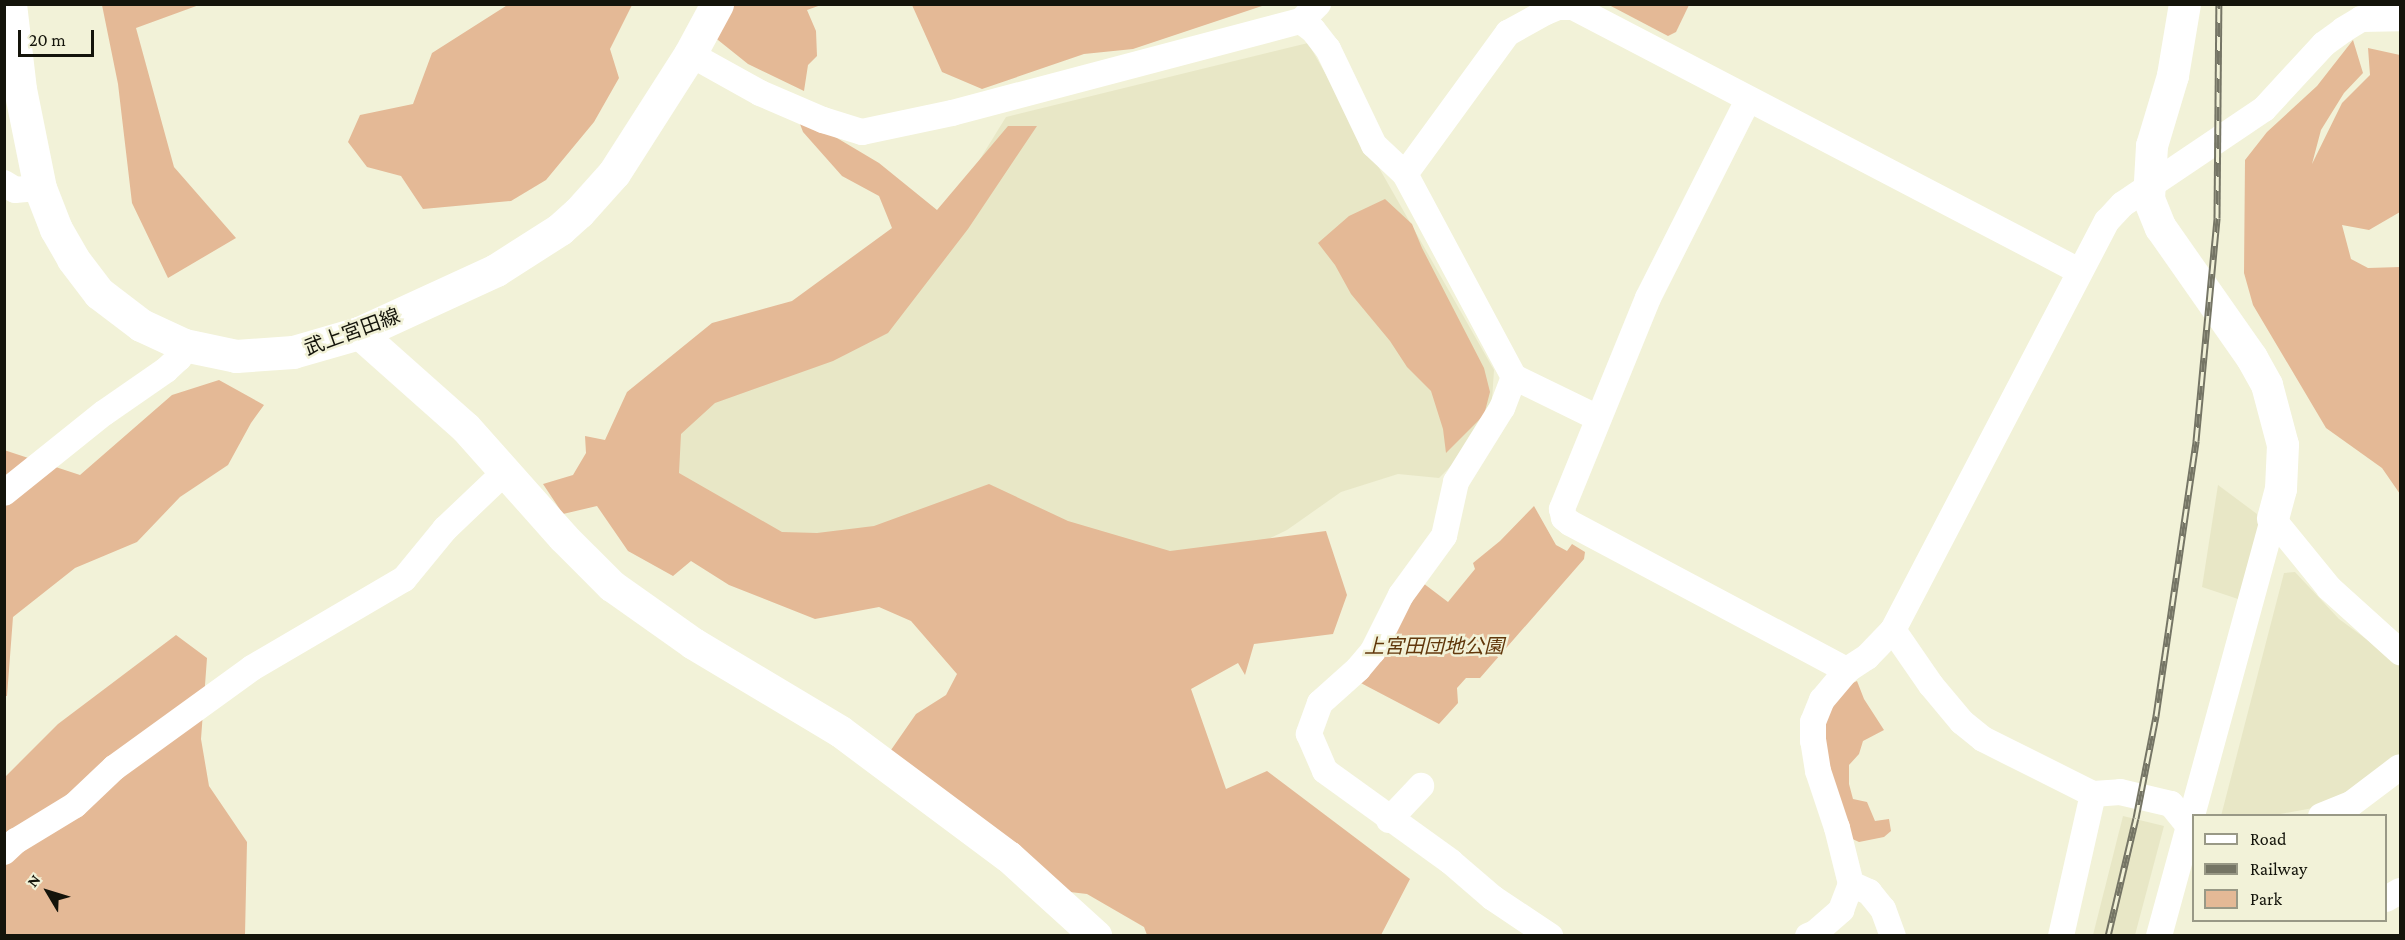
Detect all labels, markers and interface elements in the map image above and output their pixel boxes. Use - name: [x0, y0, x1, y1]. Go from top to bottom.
- scale bar: [21, 18, 98, 56]
- text: 20 m: [29, 30, 66, 50]
- street label: 武上宮田線: [301, 304, 403, 360]
- park label: 上宮田団地公園: [1364, 634, 1504, 658]
- legend: [2192, 814, 2387, 922]
- text: Road: [2250, 829, 2287, 849]
- text: Railway: [2250, 859, 2307, 879]
- north arrow: [18, 862, 78, 922]
- text: N: [23, 871, 43, 890]
- text: Park: [2250, 889, 2282, 909]

